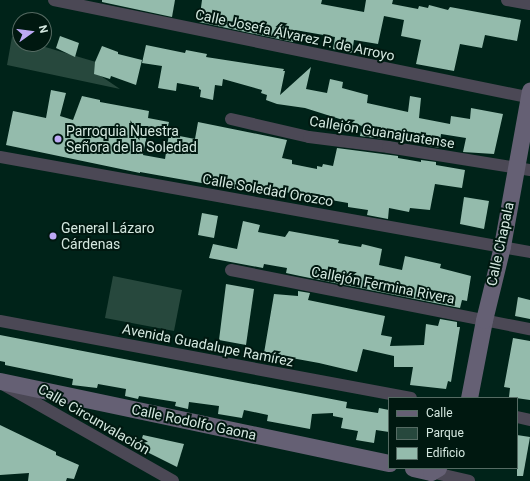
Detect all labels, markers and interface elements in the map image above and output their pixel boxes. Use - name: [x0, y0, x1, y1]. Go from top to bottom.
- street label: Calle Josefa Álvarez P. de Arroyo: [194, 6, 396, 64]
- north arrow: [12, 12, 52, 52]
- text: N: [36, 24, 50, 35]
- street label: Callejón Guanajuatense: [308, 112, 456, 152]
- place label: Parroquia Nuestra Señora de la Soledad: [66, 123, 197, 156]
- marker: Parroquia Nuestra Señora de la Soledad: [53, 134, 63, 144]
- street label: Calle Soledad Orozco: [201, 170, 335, 210]
- street label: Calle Chapala: [483, 201, 517, 287]
- place label: General Lázaro Cárdenas: [61, 220, 154, 252]
- marker: General Lázaro Cárdenas: [48, 231, 58, 241]
- street label: Callejón Fermina Rivera: [310, 263, 456, 307]
- street label: Avenida Guadalupe Ramírez: [121, 320, 295, 370]
- street label: Calle Circunvalación: [35, 380, 153, 458]
- legend: [388, 397, 518, 469]
- street label: Calle Rodolfo Gaona: [130, 401, 258, 443]
- text: Calle: [426, 406, 453, 420]
- text: Parque: [426, 426, 464, 440]
- text: Edificio: [426, 446, 465, 460]

